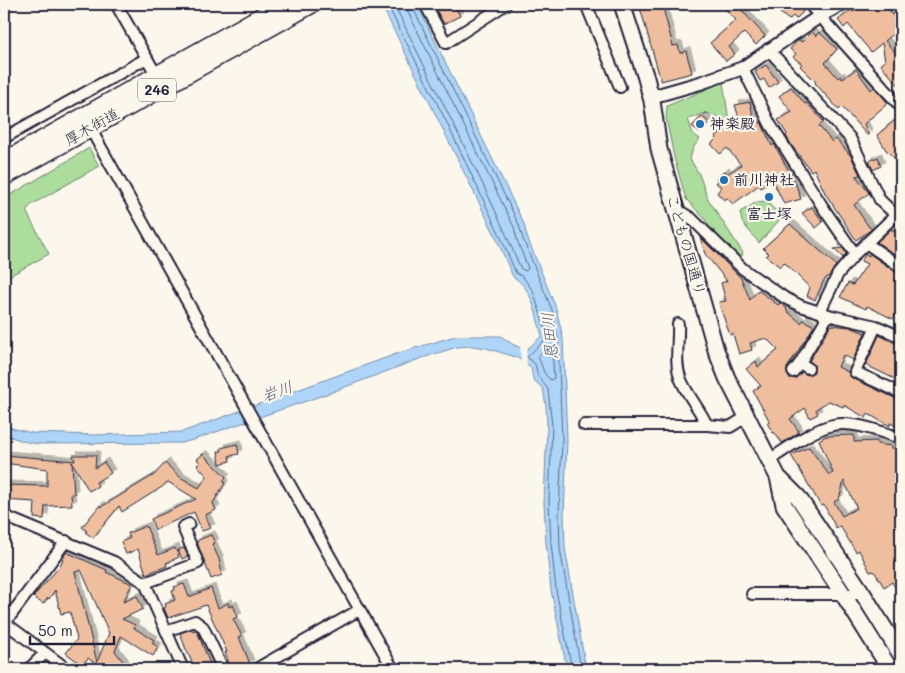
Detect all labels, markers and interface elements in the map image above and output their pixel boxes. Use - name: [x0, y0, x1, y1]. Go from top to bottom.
- road number: 246: [138, 78, 176, 102]
- street label: 厚木街道: [60, 103, 123, 149]
- place label: 神楽殿: [710, 113, 755, 133]
- marker: 神楽殿: [694, 118, 706, 130]
- place label: 前川神社: [734, 169, 794, 189]
- marker: 前川神社: [718, 174, 730, 186]
- street label: こどもの国通り: [663, 191, 711, 298]
- marker: 富士塚: [763, 191, 775, 203]
- place label: 富士塚: [746, 203, 792, 223]
- water label: 恩田川: [536, 311, 561, 361]
- water label: 岩川: [258, 375, 295, 406]
- scale bar: [30, 613, 114, 645]
- text: 50 m: [38, 620, 73, 640]

